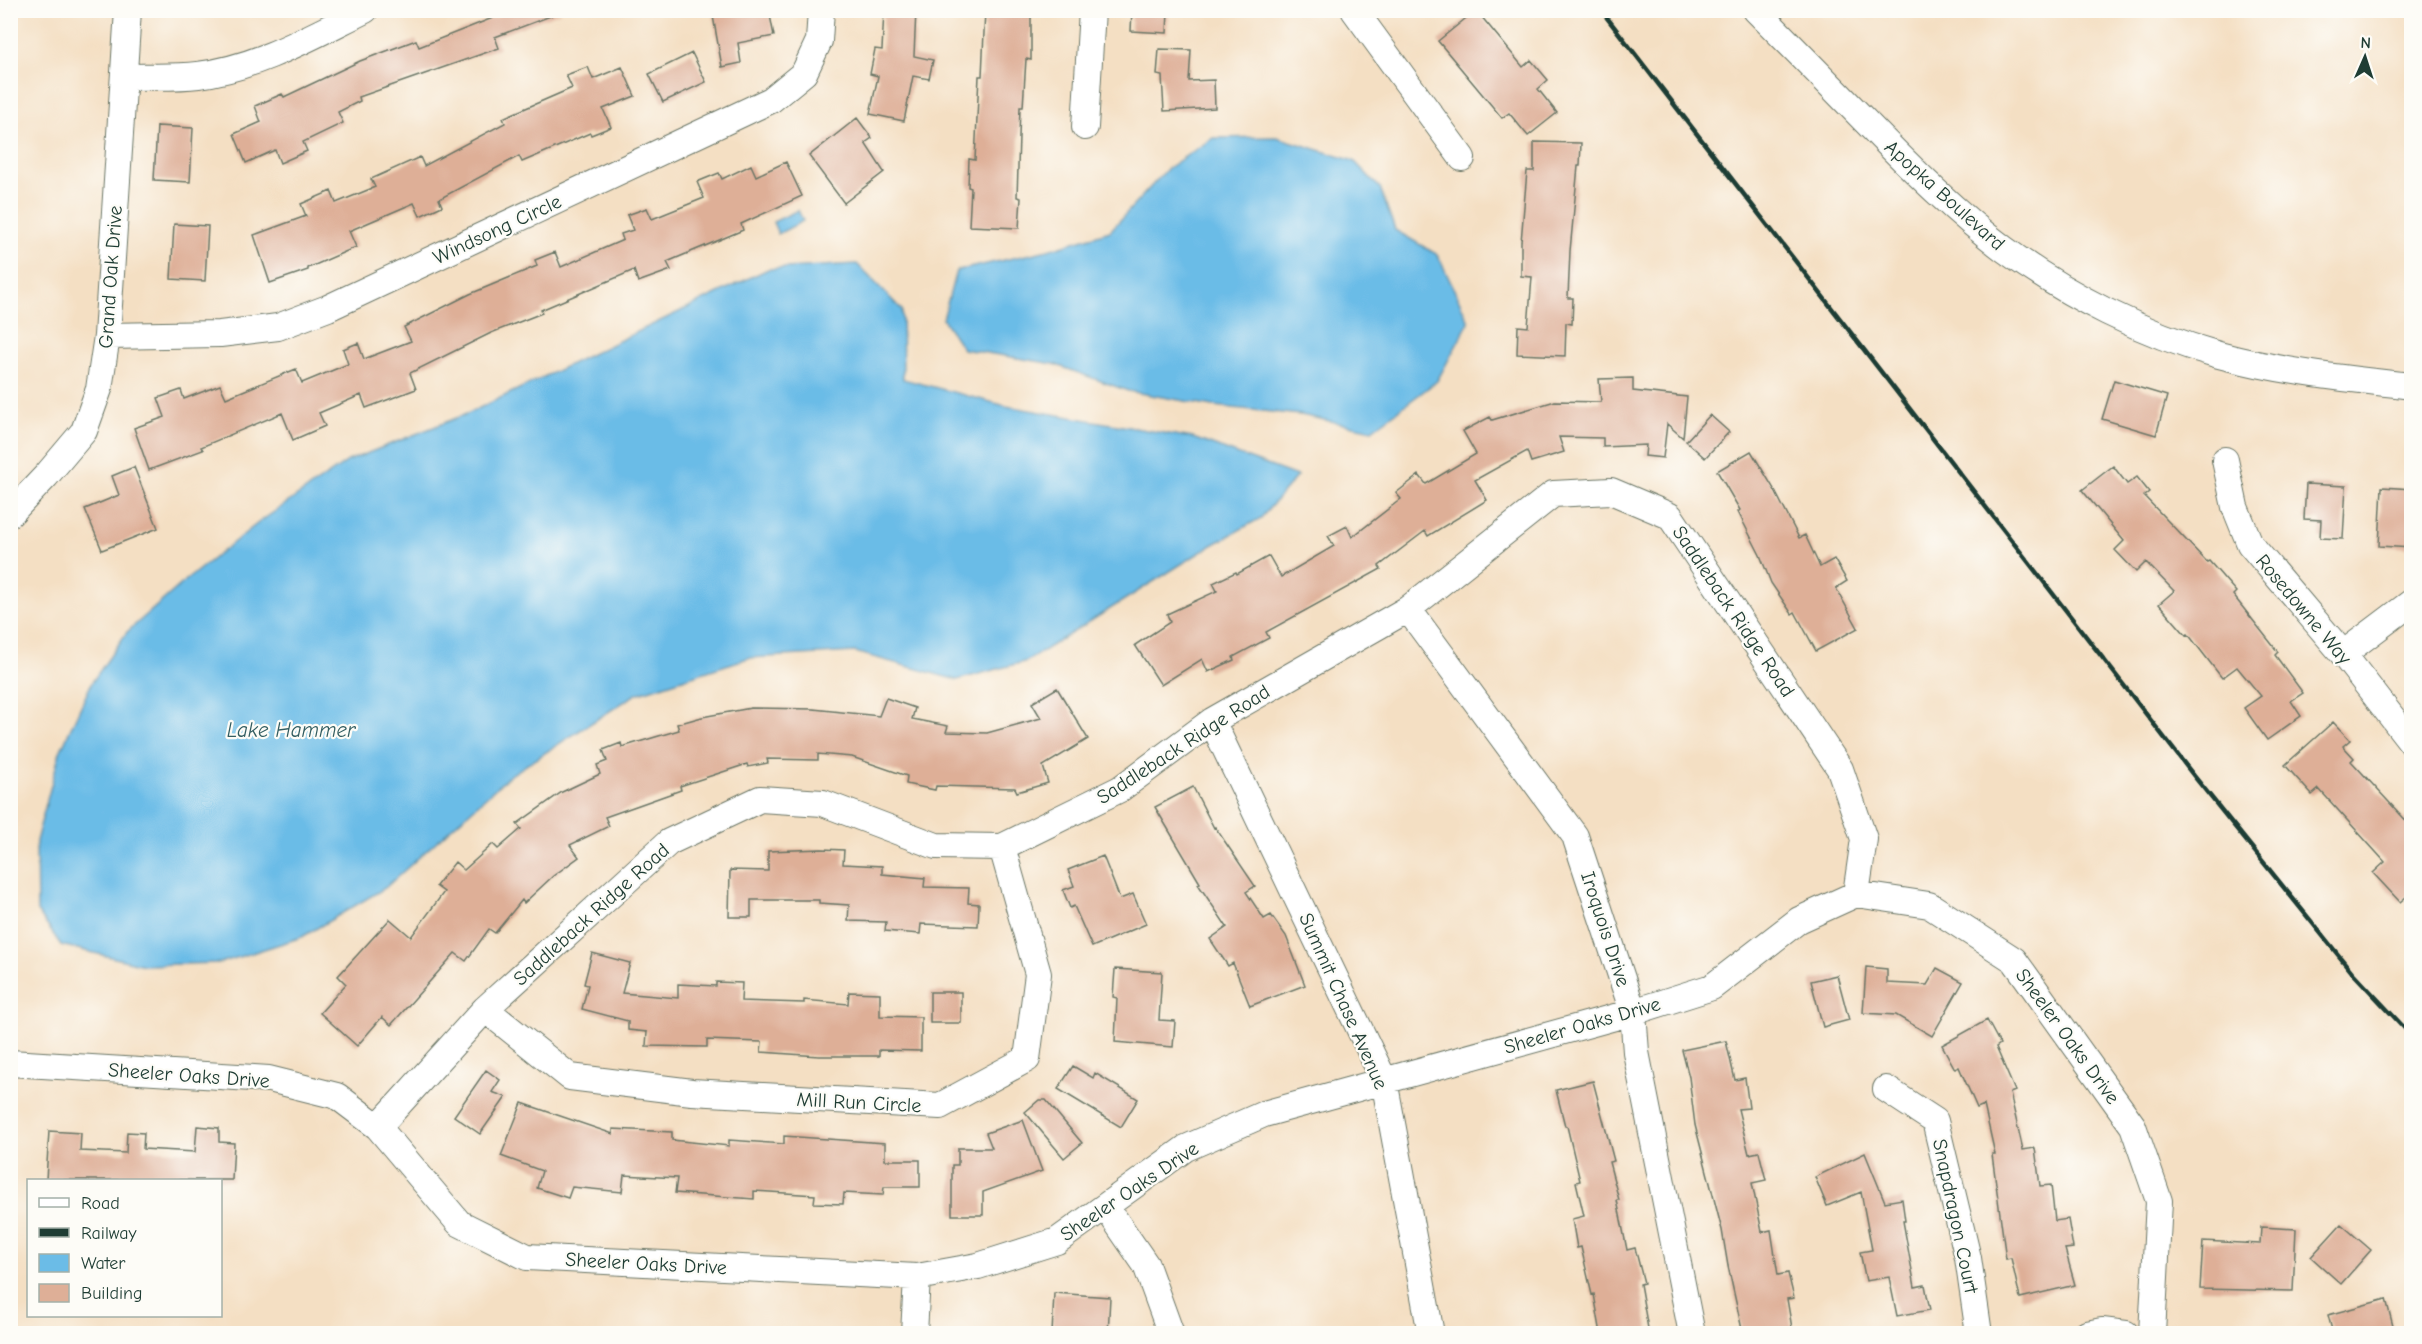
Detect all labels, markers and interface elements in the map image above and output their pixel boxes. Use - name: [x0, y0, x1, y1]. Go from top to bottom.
- north arrow: [2335, 27, 2395, 87]
- text: N: [2360, 34, 2371, 52]
- street label: Apopka Boulevard: [1880, 135, 2009, 255]
- street label: Windsong Circle: [429, 190, 565, 269]
- street label: Grand Oak Drive: [94, 205, 127, 349]
- street label: Saddleback Ridge Road: [1668, 521, 1799, 701]
- street label: Rosedowne Way: [2251, 550, 2356, 669]
- street label: Saddleback Ridge Road: [1092, 680, 1274, 809]
- water label: Lake Hammer: [227, 718, 357, 742]
- street label: Saddleback Ridge Road: [509, 838, 674, 990]
- street label: Iroquois Drive: [1576, 869, 1635, 990]
- street label: Summit Chase Avenue: [1294, 910, 1393, 1093]
- street label: Sheeler Oaks Drive: [2011, 964, 2124, 1108]
- street label: Sheeler Oaks Drive: [1501, 992, 1663, 1059]
- street label: Sheeler Oaks Drive: [107, 1058, 270, 1093]
- street label: Mill Run Circle: [796, 1088, 922, 1117]
- street label: Sheeler Oaks Drive: [1056, 1137, 1203, 1246]
- street label: Snapdragon Court: [1928, 1137, 1983, 1297]
- legend: [27, 1179, 222, 1317]
- text: Road: [81, 1193, 120, 1214]
- text: Railway: [81, 1223, 138, 1244]
- street label: Sheeler Oaks Drive: [565, 1248, 727, 1279]
- text: Water: [81, 1253, 126, 1274]
- text: Building: [81, 1283, 143, 1304]

